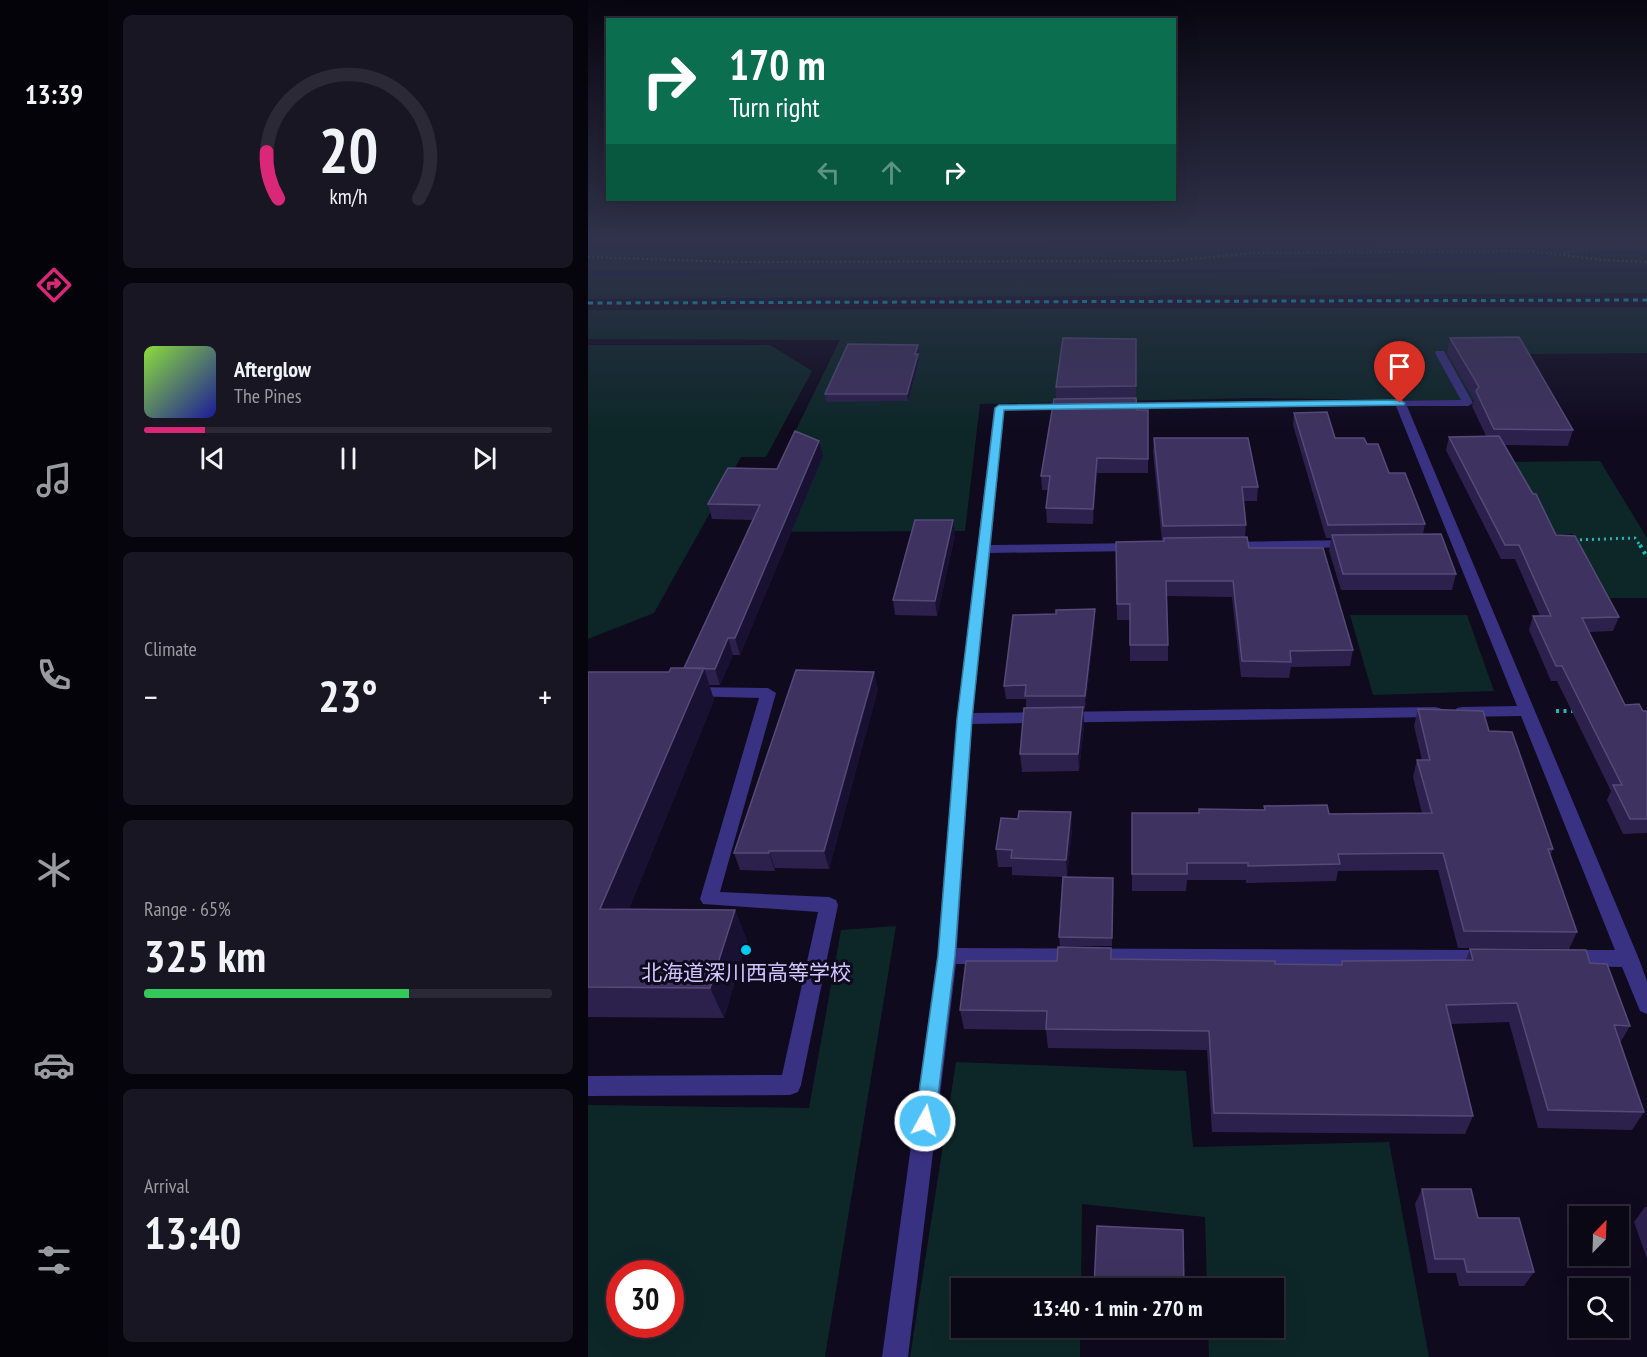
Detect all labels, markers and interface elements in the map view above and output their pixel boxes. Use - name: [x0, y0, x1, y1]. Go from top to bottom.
- text: 170 m: [729, 37, 826, 92]
- icon: right: [630, 42, 708, 120]
- text: 13:39: [25, 77, 83, 111]
- text: Turn right: [729, 90, 820, 124]
- text: 20: [318, 109, 378, 190]
- icon: left: [812, 156, 845, 189]
- icon: ahead: [875, 156, 908, 189]
- icon: right: [938, 156, 971, 189]
- text: km/h: [329, 182, 367, 210]
- icon: directions: [33, 264, 75, 306]
- pin: [1374, 341, 1425, 403]
- icon: arrive: [1383, 350, 1416, 383]
- text: Afterglow: [234, 355, 311, 383]
- text: The Pines: [234, 383, 301, 409]
- icon: previous: [196, 442, 229, 475]
- icon: pause: [332, 442, 365, 475]
- icon: next: [468, 442, 501, 475]
- icon: music: [33, 459, 75, 501]
- text: Climate: [144, 636, 197, 662]
- icon: phone: [33, 654, 75, 696]
- text: 23°: [318, 666, 378, 724]
- text: −: [144, 675, 158, 718]
- text: +: [538, 675, 552, 718]
- icon: climate: [33, 849, 75, 891]
- text: Range · 65%: [144, 896, 231, 922]
- text: 325 km: [144, 926, 266, 984]
- marker: 北海道深川西高等学校: [739, 943, 753, 957]
- place label: 北海道深川西高等学校: [641, 959, 851, 986]
- icon: car: [33, 1044, 75, 1086]
- position arrow: [893, 1089, 957, 1153]
- text: Arrival: [144, 1173, 189, 1199]
- text: 13:40: [144, 1203, 241, 1261]
- north arrow: [1569, 1206, 1629, 1266]
- map controls: [1569, 1206, 1629, 1338]
- icon: filters: [33, 1239, 75, 1281]
- speed limit sign: 30: [606, 1260, 684, 1338]
- button: search: [1569, 1278, 1629, 1338]
- text: 13:40 · 1 min · 270 m: [1032, 1294, 1203, 1322]

